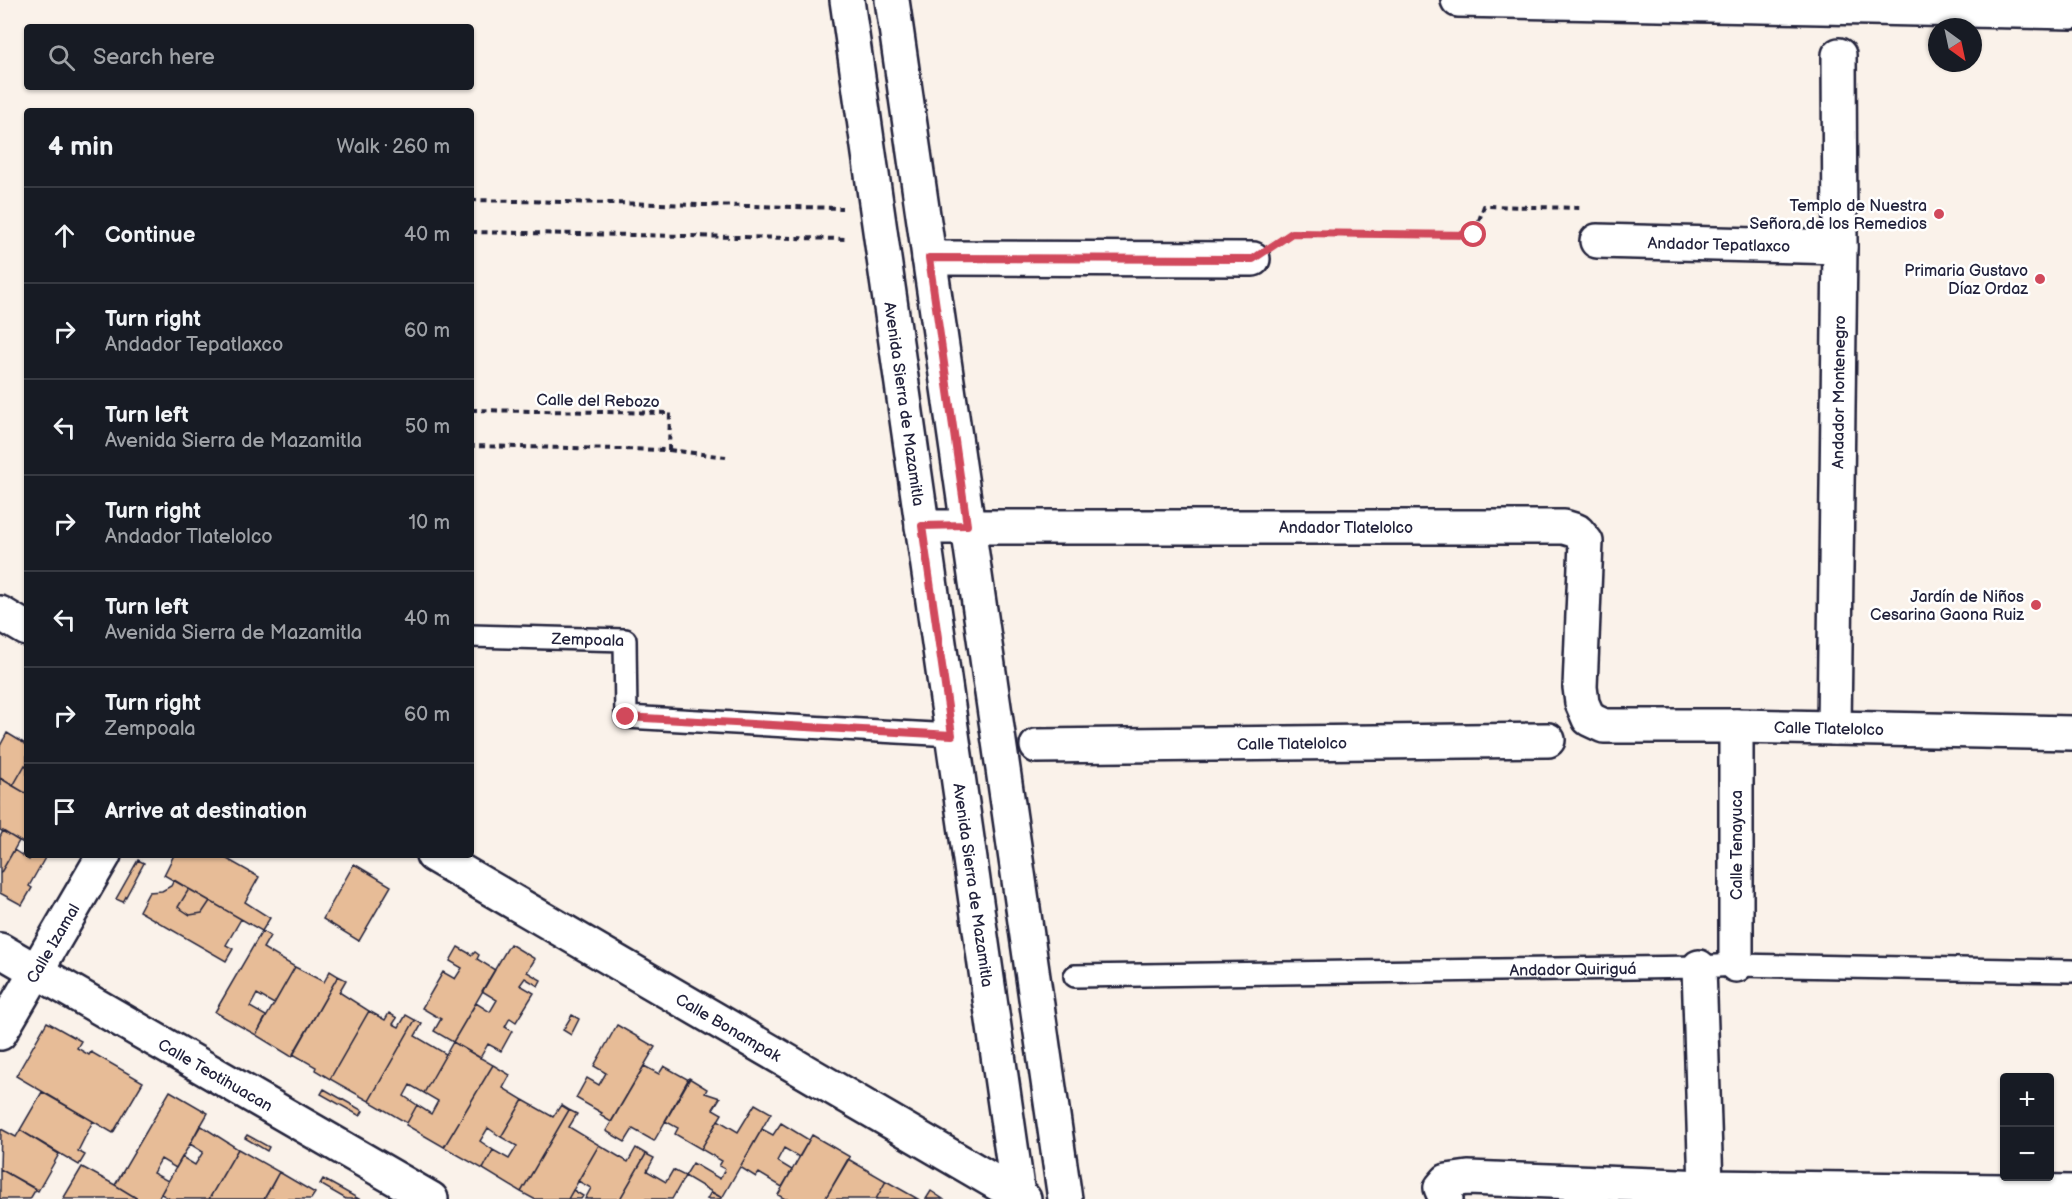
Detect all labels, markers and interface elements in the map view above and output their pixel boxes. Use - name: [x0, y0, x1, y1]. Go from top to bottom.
- north arrow: [1928, 18, 1982, 72]
- search box: [24, 24, 474, 90]
- icon: search: [45, 41, 78, 74]
- text: Search here: [93, 44, 215, 71]
- text: 4 min: [48, 132, 113, 163]
- text: Walk · 260 m: [337, 135, 450, 159]
- place label: Templo de Nuestra Señora de los Remedios: [1750, 197, 1927, 234]
- marker: Templo de Nuestra Señora de los Remedios: [1932, 207, 1946, 221]
- icon: ahead: [48, 219, 81, 252]
- route start: [1460, 221, 1486, 247]
- text: Continue: [105, 222, 195, 249]
- text: 40 m: [404, 223, 450, 247]
- street label: Andador Tepatlaxco: [1647, 234, 1791, 257]
- place label: Primaria Gustavo Díaz Ordaz: [1904, 262, 2028, 299]
- marker: Primaria Gustavo Díaz Ordaz: [2033, 272, 2047, 286]
- street label: Avenida Sierra de Mazamitla: [879, 301, 927, 507]
- text: Turn right: [105, 306, 201, 333]
- icon: right: [48, 315, 81, 348]
- street label: Andador Montenegro: [1829, 315, 1850, 469]
- text: 60 m: [404, 319, 450, 343]
- text: Andador Tepatlaxco: [105, 333, 283, 357]
- street label: Calle del Rebozo: [536, 391, 660, 412]
- text: Turn left: [105, 402, 189, 429]
- icon: left: [48, 411, 81, 444]
- text: 50 m: [405, 415, 450, 439]
- text: Avenida Sierra de Mazamitla: [105, 429, 362, 453]
- text: Turn right: [105, 498, 201, 525]
- icon: right: [48, 507, 81, 540]
- text: 10 m: [409, 511, 450, 535]
- street label: Andador Tlatelolco: [1279, 519, 1413, 538]
- text: Andador Tlatelolco: [105, 525, 273, 549]
- place label: Jardín de Niños Cesarina Gaona Ruiz: [1870, 588, 2024, 625]
- text: Turn left: [105, 594, 189, 621]
- marker: Jardín de Niños Cesarina Gaona Ruiz: [2029, 598, 2043, 612]
- icon: left: [48, 603, 81, 636]
- text: 40 m: [404, 607, 450, 631]
- text: Avenida Sierra de Mazamitla: [105, 621, 362, 645]
- street label: Zempoala: [550, 630, 624, 651]
- text: Turn right: [105, 690, 201, 717]
- icon: right: [48, 699, 81, 732]
- text: 60 m: [404, 703, 450, 727]
- route end: [612, 703, 638, 729]
- text: Zempoala: [105, 717, 196, 741]
- street label: Calle Tlatelolco: [1774, 719, 1884, 740]
- street label: Calle Tlatelolco: [1237, 734, 1347, 755]
- street label: Avenida Sierra de Mazamitla: [948, 782, 996, 988]
- street label: Calle Tenayuca: [1728, 790, 1747, 900]
- icon: arrive: [48, 795, 81, 828]
- text: Arrive at destination: [105, 798, 307, 825]
- street label: Calle Izamal: [23, 901, 84, 987]
- street label: Andador Quiriguá: [1509, 960, 1637, 981]
- street label: Calle Bonampak: [672, 990, 784, 1067]
- street label: Calle Teotihuacan: [154, 1035, 276, 1116]
- map controls: [2000, 1073, 2054, 1181]
- button: +: [2000, 1073, 2054, 1127]
- button: −: [2000, 1127, 2054, 1181]

